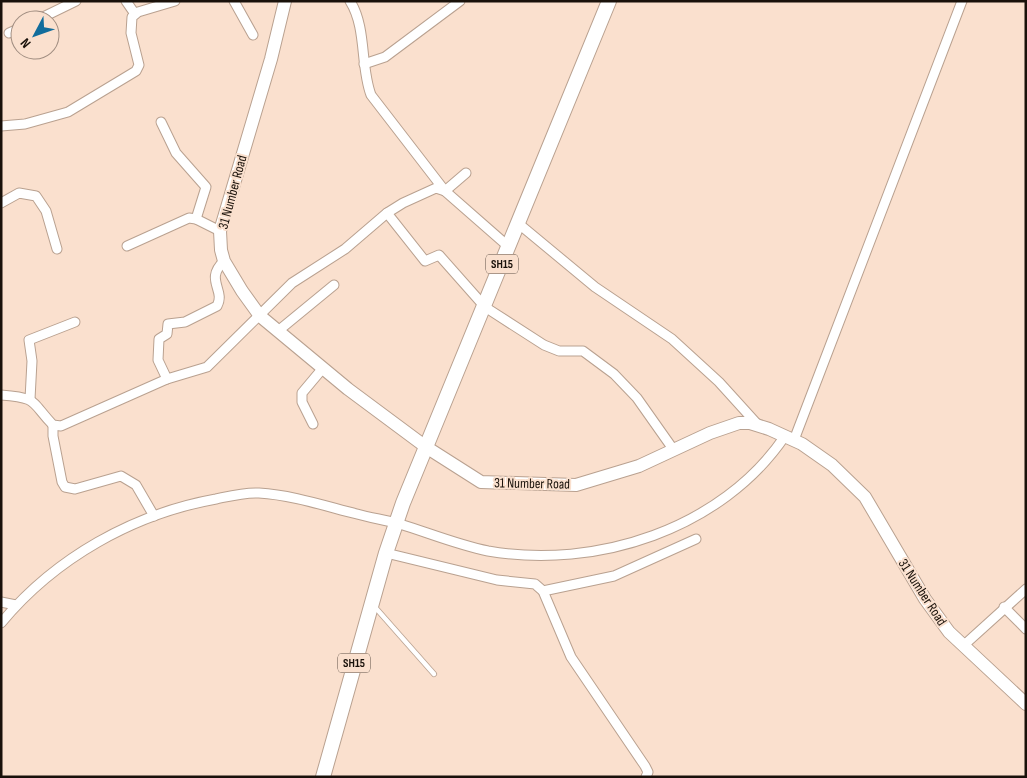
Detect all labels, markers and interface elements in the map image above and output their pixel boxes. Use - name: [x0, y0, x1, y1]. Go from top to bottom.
- north arrow: [10, 10, 60, 60]
- text: N: [17, 35, 34, 52]
- street label: 31 Number Road: [214, 153, 251, 231]
- road number: SH15: [486, 254, 518, 274]
- street label: 31 Number Road: [494, 474, 570, 493]
- street label: 31 Number Road: [895, 556, 950, 629]
- road number: SH15: [338, 654, 370, 672]

